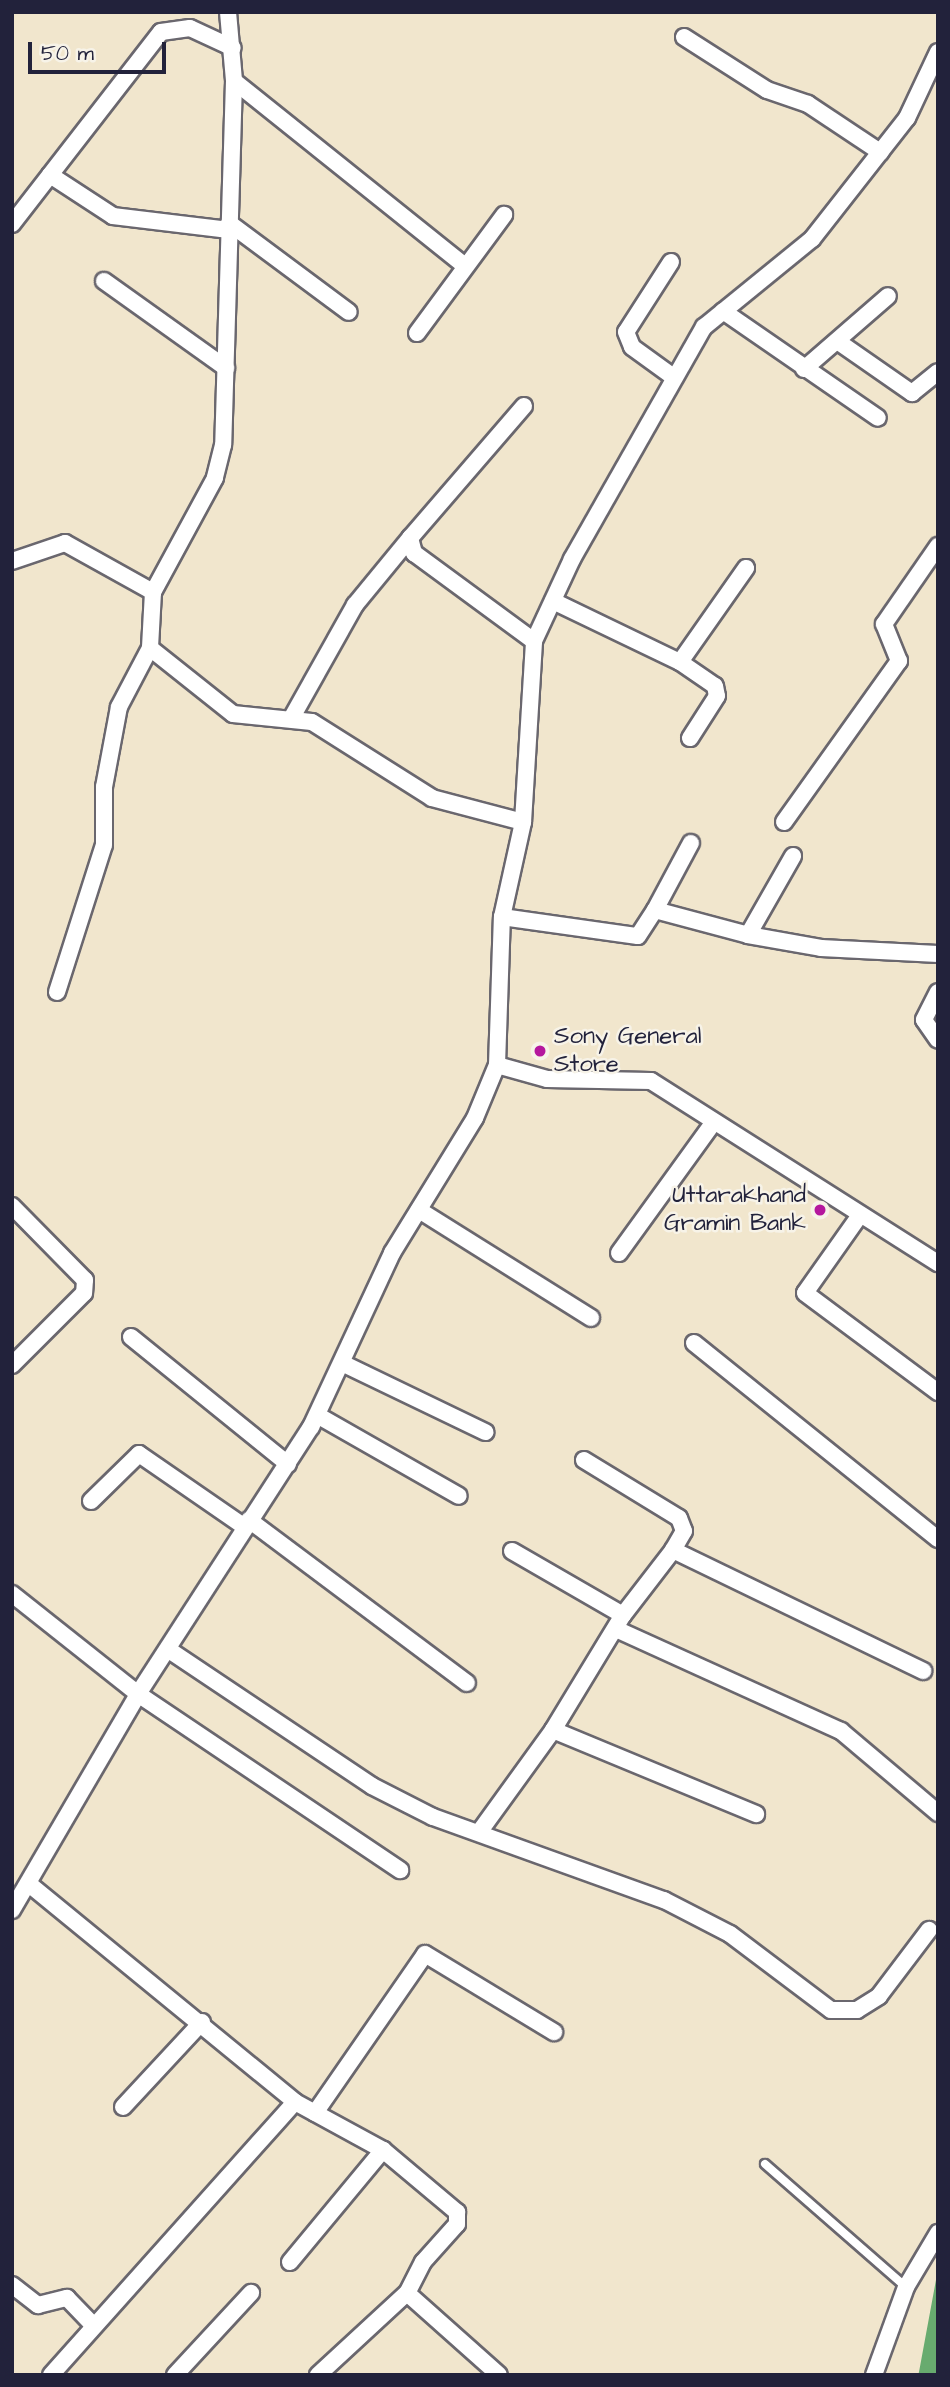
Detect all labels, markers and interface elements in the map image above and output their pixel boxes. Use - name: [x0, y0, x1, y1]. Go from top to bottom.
- scale bar: [32, 28, 170, 72]
- text: 50 m: [41, 39, 94, 68]
- place label: Sony General Store: [554, 1023, 702, 1079]
- marker: Sony General Store: [532, 1043, 548, 1059]
- place label: Uttarakhand Gramin Bank: [664, 1182, 806, 1238]
- marker: Uttarakhand Gramin Bank: [812, 1202, 828, 1218]

